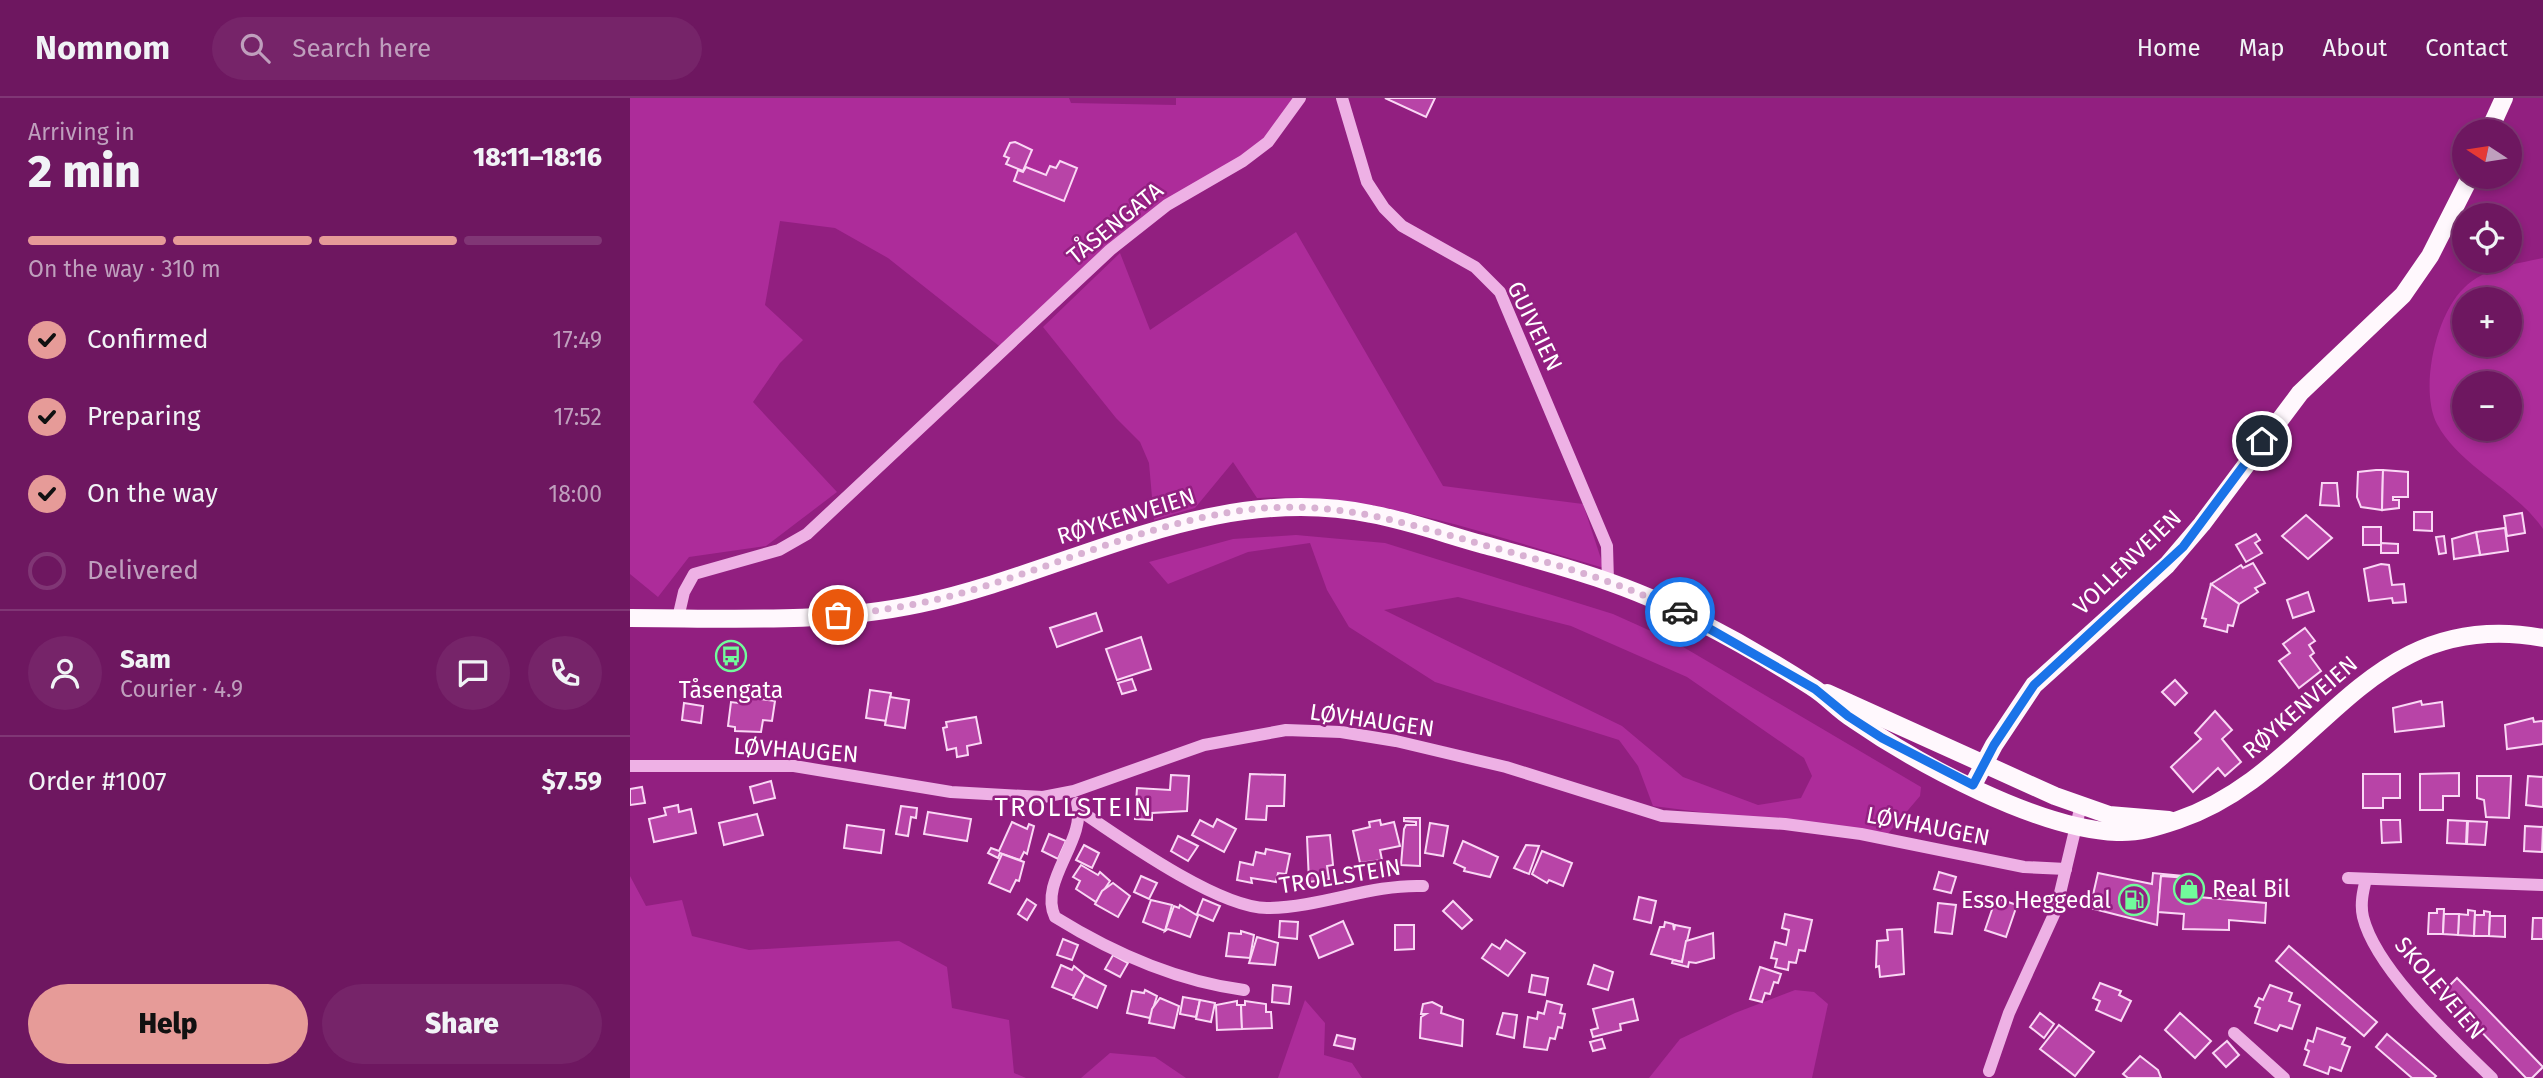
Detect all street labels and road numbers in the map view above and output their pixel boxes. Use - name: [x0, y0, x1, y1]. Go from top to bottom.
- street label: TÅSENGATA: [1060, 174, 1169, 270]
- street label: GUIVEIEN: [1501, 277, 1569, 375]
- street label: RØYKENVEIEN: [1054, 482, 1198, 550]
- street label: VOLLENVEIEN: [2067, 504, 2187, 620]
- street label: RØYKENVEIEN: [2237, 650, 2363, 764]
- street label: LØVHAUGEN: [1308, 697, 1436, 743]
- street label: LØVHAUGEN: [732, 732, 860, 768]
- street label: LØVHAUGEN: [1864, 800, 1992, 852]
- street label: TROLLSTEIN: [1277, 853, 1403, 899]
- street label: SKOLEVEIEN: [2389, 931, 2491, 1045]

